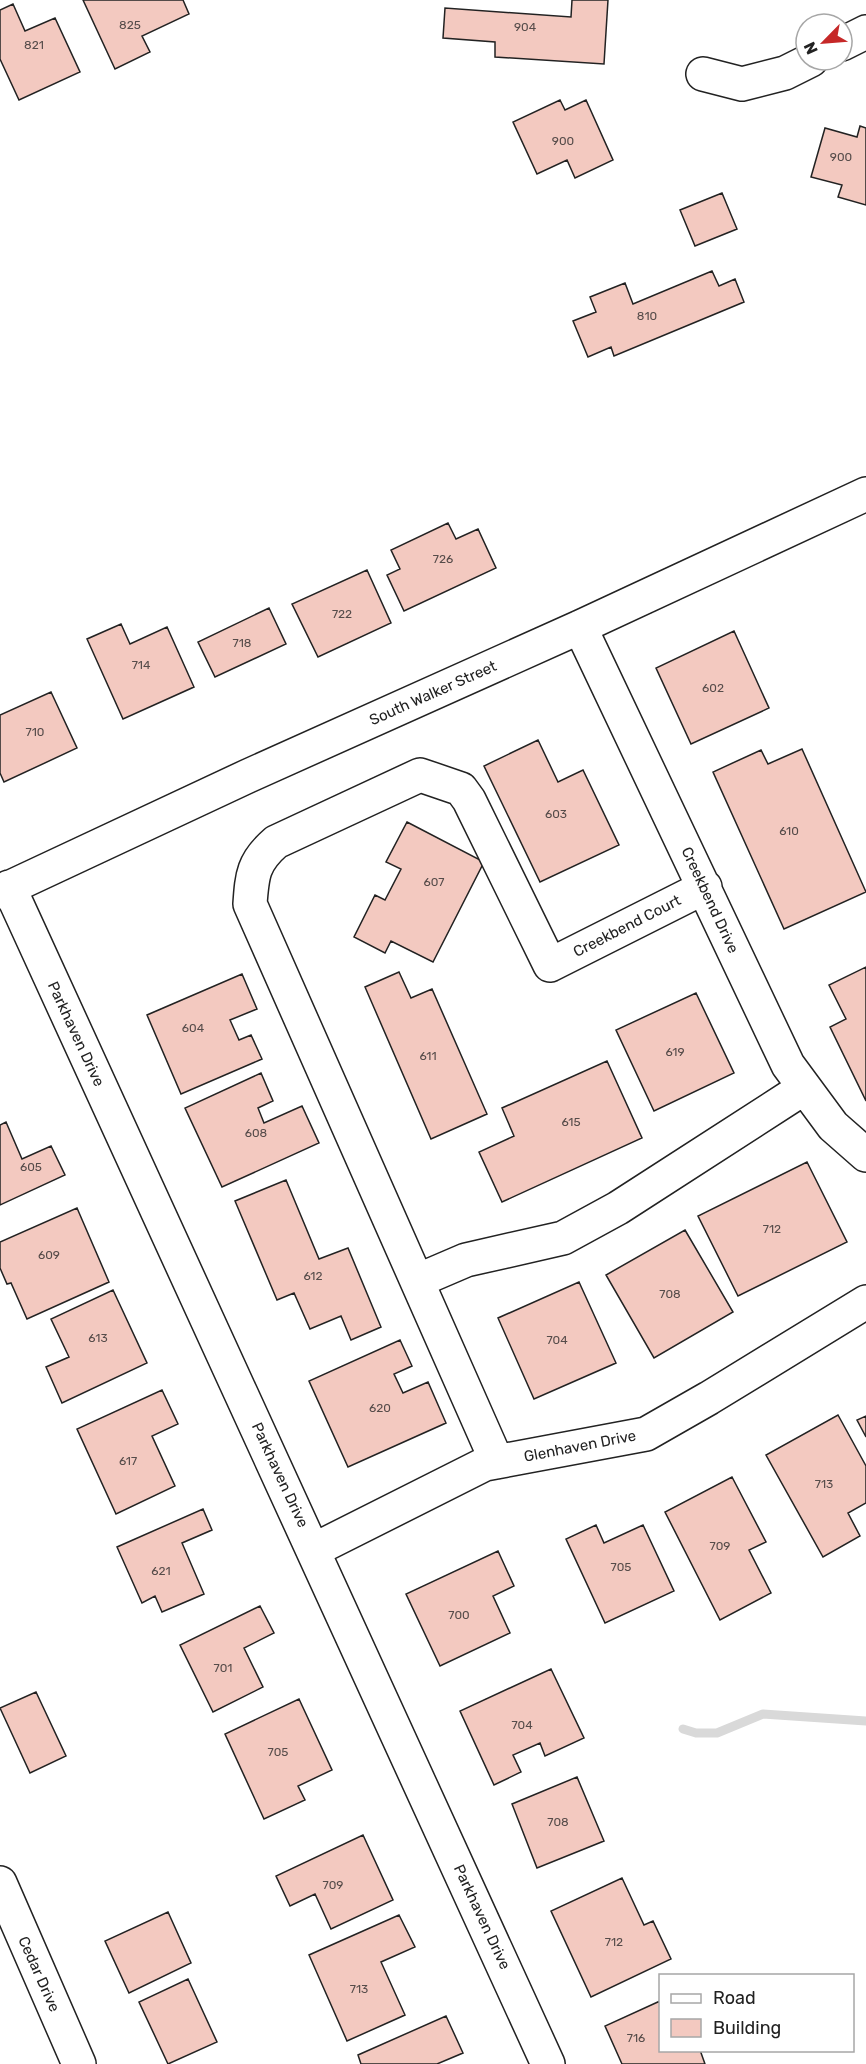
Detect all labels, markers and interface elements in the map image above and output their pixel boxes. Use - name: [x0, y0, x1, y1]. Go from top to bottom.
- north arrow: [794, 12, 854, 72]
- house number: 825: [119, 18, 141, 32]
- house number: 904: [514, 20, 537, 34]
- house number: 821: [24, 38, 44, 52]
- text: N: [800, 39, 822, 57]
- house number: 900: [552, 134, 574, 148]
- house number: 900: [830, 150, 852, 164]
- house number: 810: [637, 309, 657, 323]
- house number: 726: [433, 552, 453, 566]
- house number: 722: [332, 607, 352, 621]
- house number: 718: [233, 636, 251, 650]
- street label: South Walker Street: [367, 657, 499, 729]
- house number: 714: [132, 658, 151, 672]
- house number: 602: [702, 681, 724, 695]
- house number: 710: [26, 725, 44, 739]
- house number: 603: [545, 807, 567, 821]
- house number: 610: [779, 824, 799, 838]
- street label: Creekbend Drive: [677, 844, 743, 956]
- house number: 607: [423, 875, 445, 889]
- street label: Creekbend Court: [570, 891, 684, 961]
- street label: Parkhaven Drive: [44, 979, 108, 1089]
- house number: 604: [182, 1021, 205, 1035]
- house number: 619: [665, 1045, 685, 1059]
- house number: 611: [419, 1049, 437, 1063]
- house number: 615: [561, 1115, 581, 1129]
- house number: 608: [245, 1126, 267, 1140]
- house number: 605: [20, 1160, 42, 1174]
- house number: 712: [763, 1222, 781, 1236]
- house number: 609: [38, 1248, 60, 1262]
- house number: 612: [303, 1269, 323, 1283]
- house number: 708: [659, 1287, 681, 1301]
- house number: 613: [88, 1331, 108, 1345]
- house number: 704: [546, 1333, 568, 1347]
- house number: 620: [369, 1401, 391, 1415]
- street label: Parkhaven Drive: [248, 1420, 312, 1530]
- street label: Glenhaven Drive: [522, 1426, 638, 1466]
- house number: 617: [119, 1454, 137, 1468]
- house number: 713: [815, 1477, 833, 1491]
- house number: 709: [710, 1539, 730, 1553]
- house number: 705: [611, 1560, 631, 1574]
- house number: 621: [151, 1564, 171, 1578]
- house number: 700: [448, 1608, 470, 1622]
- house number: 701: [214, 1661, 232, 1675]
- house number: 704: [511, 1718, 533, 1732]
- house number: 705: [268, 1745, 288, 1759]
- house number: 708: [547, 1815, 569, 1829]
- street label: Parkhaven Drive: [450, 1862, 514, 1972]
- house number: 709: [323, 1878, 343, 1892]
- street label: Cedar Drive: [14, 1933, 64, 2015]
- house number: 712: [605, 1935, 623, 1949]
- legend: [659, 1974, 854, 2052]
- house number: 713: [350, 1982, 368, 1996]
- text: Road: [713, 1987, 756, 2009]
- text: Building: [713, 2017, 781, 2039]
- house number: 716: [627, 2031, 645, 2045]

